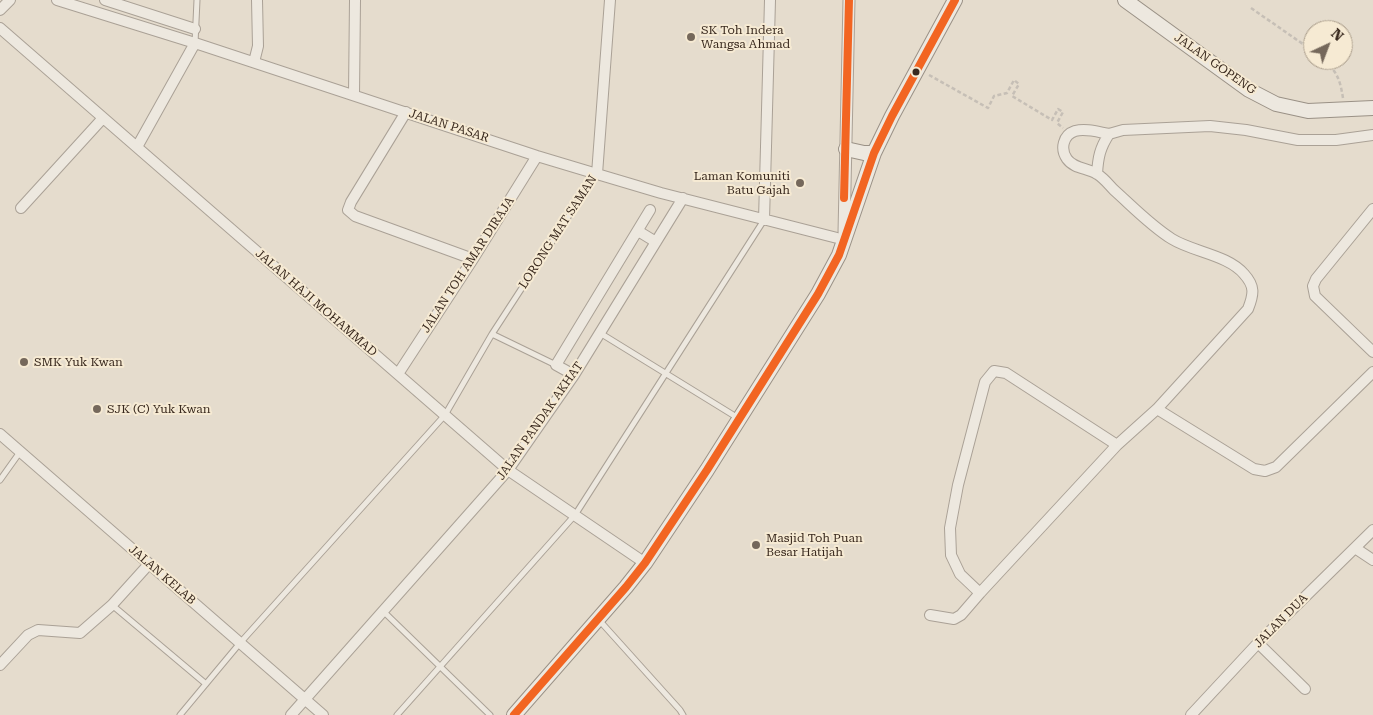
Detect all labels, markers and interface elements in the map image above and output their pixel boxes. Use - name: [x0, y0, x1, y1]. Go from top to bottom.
- north arrow: [1303, 20, 1353, 70]
- place label: SK Toh Indera Wangsa Ahmad: [701, 23, 790, 51]
- text: N: [1328, 25, 1347, 44]
- street label: JALAN GOPENG: [1171, 30, 1259, 98]
- marker: SK Toh Indera Wangsa Ahmad: [685, 31, 697, 43]
- unlabelled marker: [911, 67, 921, 77]
- street label: JALAN PASAR: [407, 106, 491, 146]
- place label: Laman Komuniti Batu Gajah: [694, 169, 790, 197]
- street label: LORONG MAT SAMAN: [516, 173, 600, 291]
- marker: Laman Komuniti Batu Gajah: [794, 177, 806, 189]
- street label: JALAN TOH AMAR DIRAJA: [419, 194, 517, 336]
- street label: JALAN HAJI MOHAMMAD: [252, 246, 380, 360]
- place label: SMK Yuk Kwan: [34, 355, 123, 369]
- marker: SMK Yuk Kwan: [18, 356, 30, 368]
- street label: JALAN PANDAK AKHAT: [494, 359, 586, 483]
- place label: SJK (C) Yuk Kwan: [107, 402, 211, 416]
- marker: SJK (C) Yuk Kwan: [91, 403, 103, 415]
- place label: Masjid Toh Puan Besar Hatijah: [766, 531, 863, 559]
- marker: Masjid Toh Puan Besar Hatijah: [750, 539, 762, 551]
- street label: JALAN KELAB: [126, 542, 198, 608]
- street label: JALAN DUA: [1251, 591, 1311, 651]

